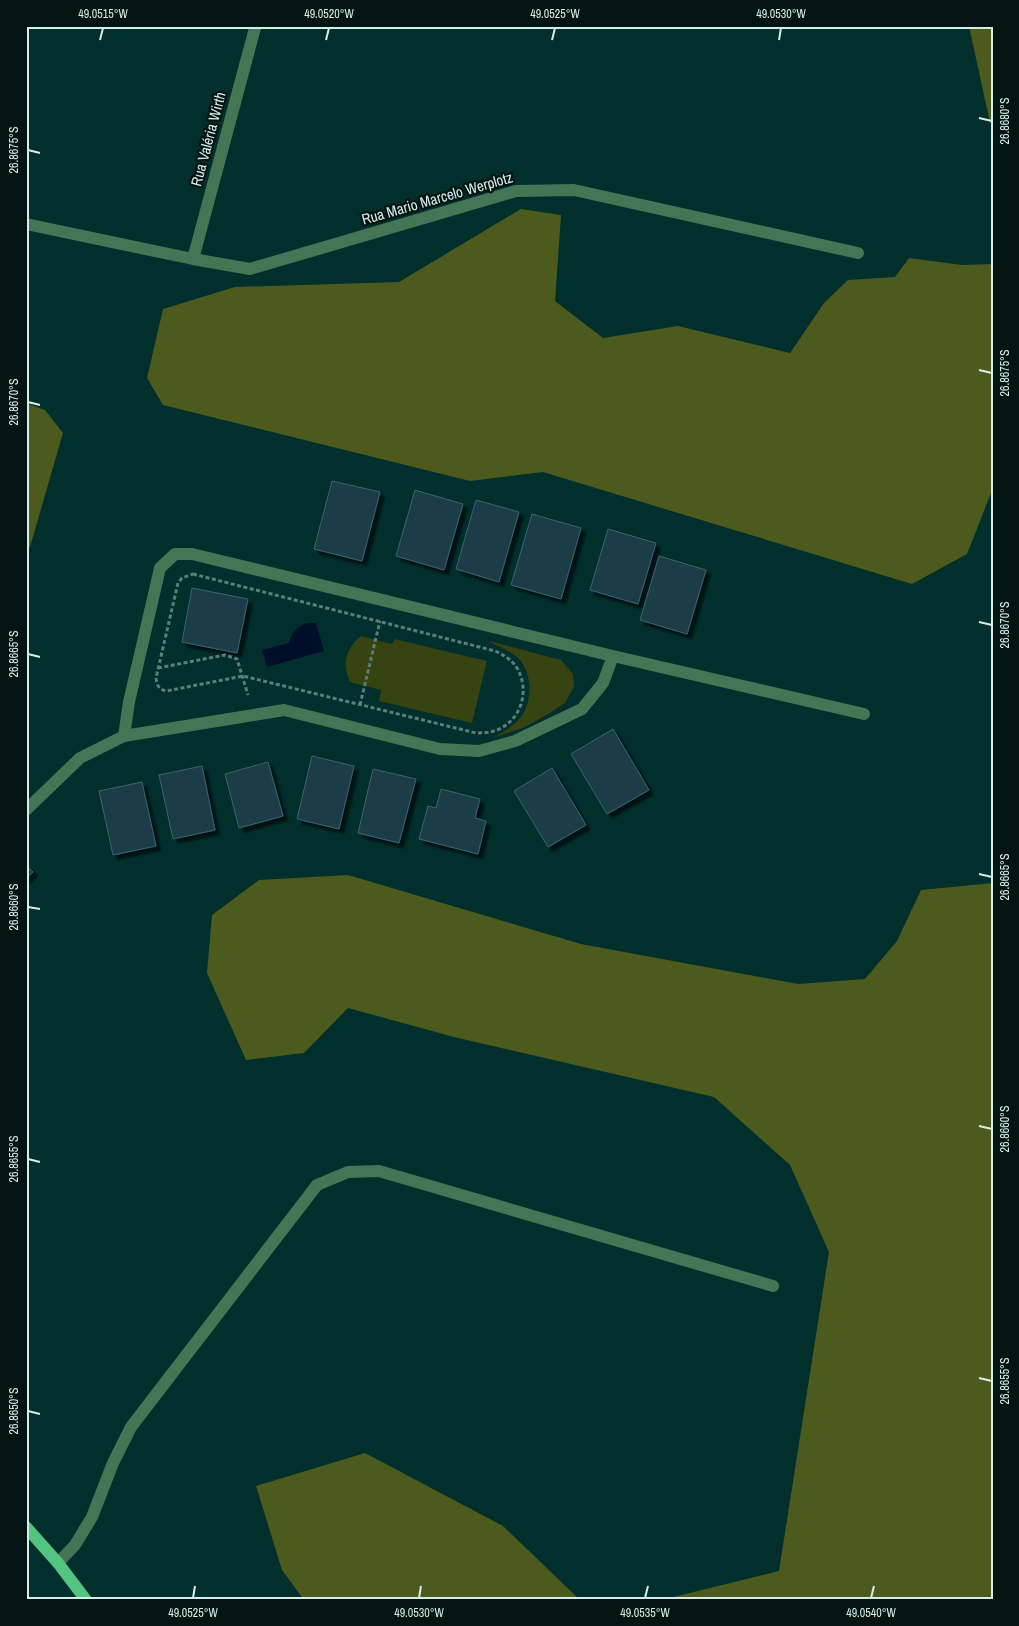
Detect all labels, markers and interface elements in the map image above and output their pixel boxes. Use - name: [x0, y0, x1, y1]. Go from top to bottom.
- text: 49.0515°W: [78, 6, 129, 22]
- text: 49.0520°W: [304, 6, 355, 22]
- text: 49.0525°W: [530, 6, 581, 22]
- text: 49.0530°W: [756, 6, 807, 22]
- street label: Rua Valéria Wirth: [185, 90, 231, 188]
- text: 26.8680°S: [997, 97, 1013, 144]
- text: 26.8675°S: [6, 126, 22, 173]
- street label: Rua Mario Marcelo Werplotz: [359, 166, 515, 230]
- text: 26.8675°S: [997, 349, 1013, 396]
- text: 26.8670°S: [6, 378, 22, 425]
- text: 26.8670°S: [997, 601, 1013, 648]
- text: 26.8665°S: [6, 630, 22, 677]
- text: 26.8665°S: [997, 853, 1013, 900]
- text: 26.8660°S: [6, 883, 22, 930]
- text: 26.8660°S: [997, 1105, 1013, 1152]
- text: 26.8655°S: [6, 1135, 22, 1182]
- text: 26.8655°S: [997, 1357, 1013, 1404]
- text: 26.8650°S: [6, 1387, 22, 1434]
- text: 49.0525°W: [168, 1605, 219, 1621]
- text: 49.0530°W: [394, 1605, 445, 1621]
- text: 49.0535°W: [620, 1605, 671, 1621]
- text: 49.0540°W: [846, 1605, 897, 1621]

